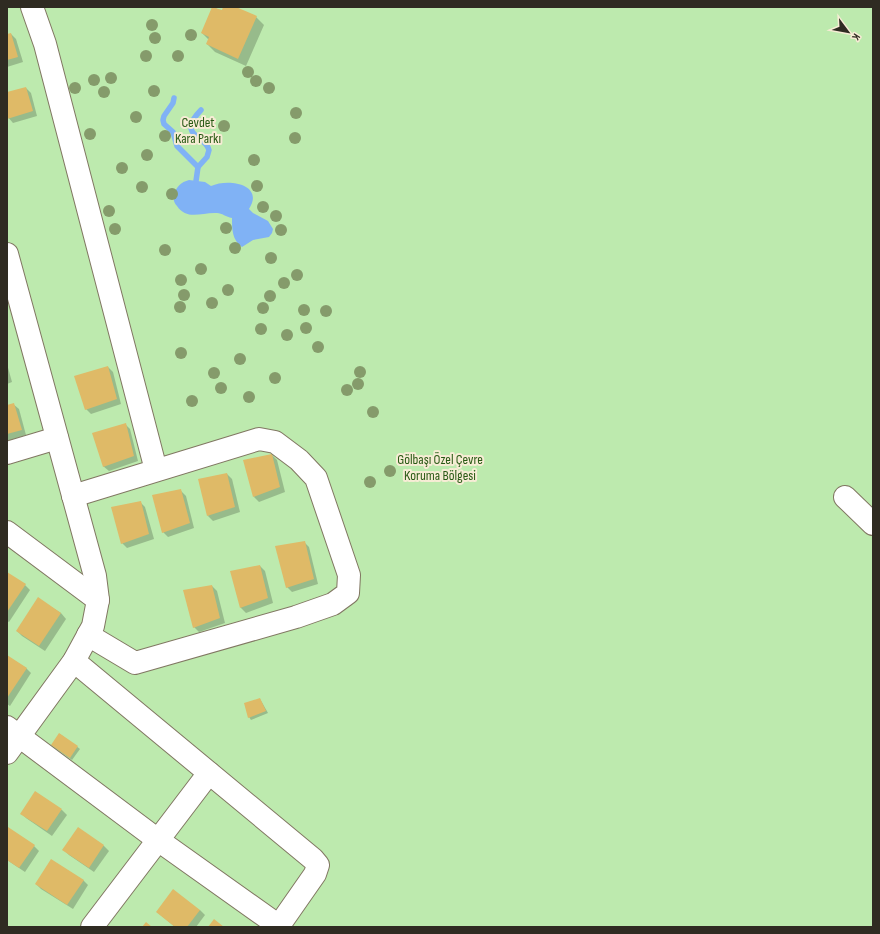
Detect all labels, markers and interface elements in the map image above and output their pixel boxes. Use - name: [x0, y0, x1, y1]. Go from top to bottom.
- north arrow: [828, 12, 868, 52]
- text: K: [849, 31, 863, 43]
- park label: Cevdet Kara Parkı: [175, 114, 221, 147]
- park label: Gölbaşı Özel Çevre Koruma Bölgesi: [397, 451, 483, 484]

